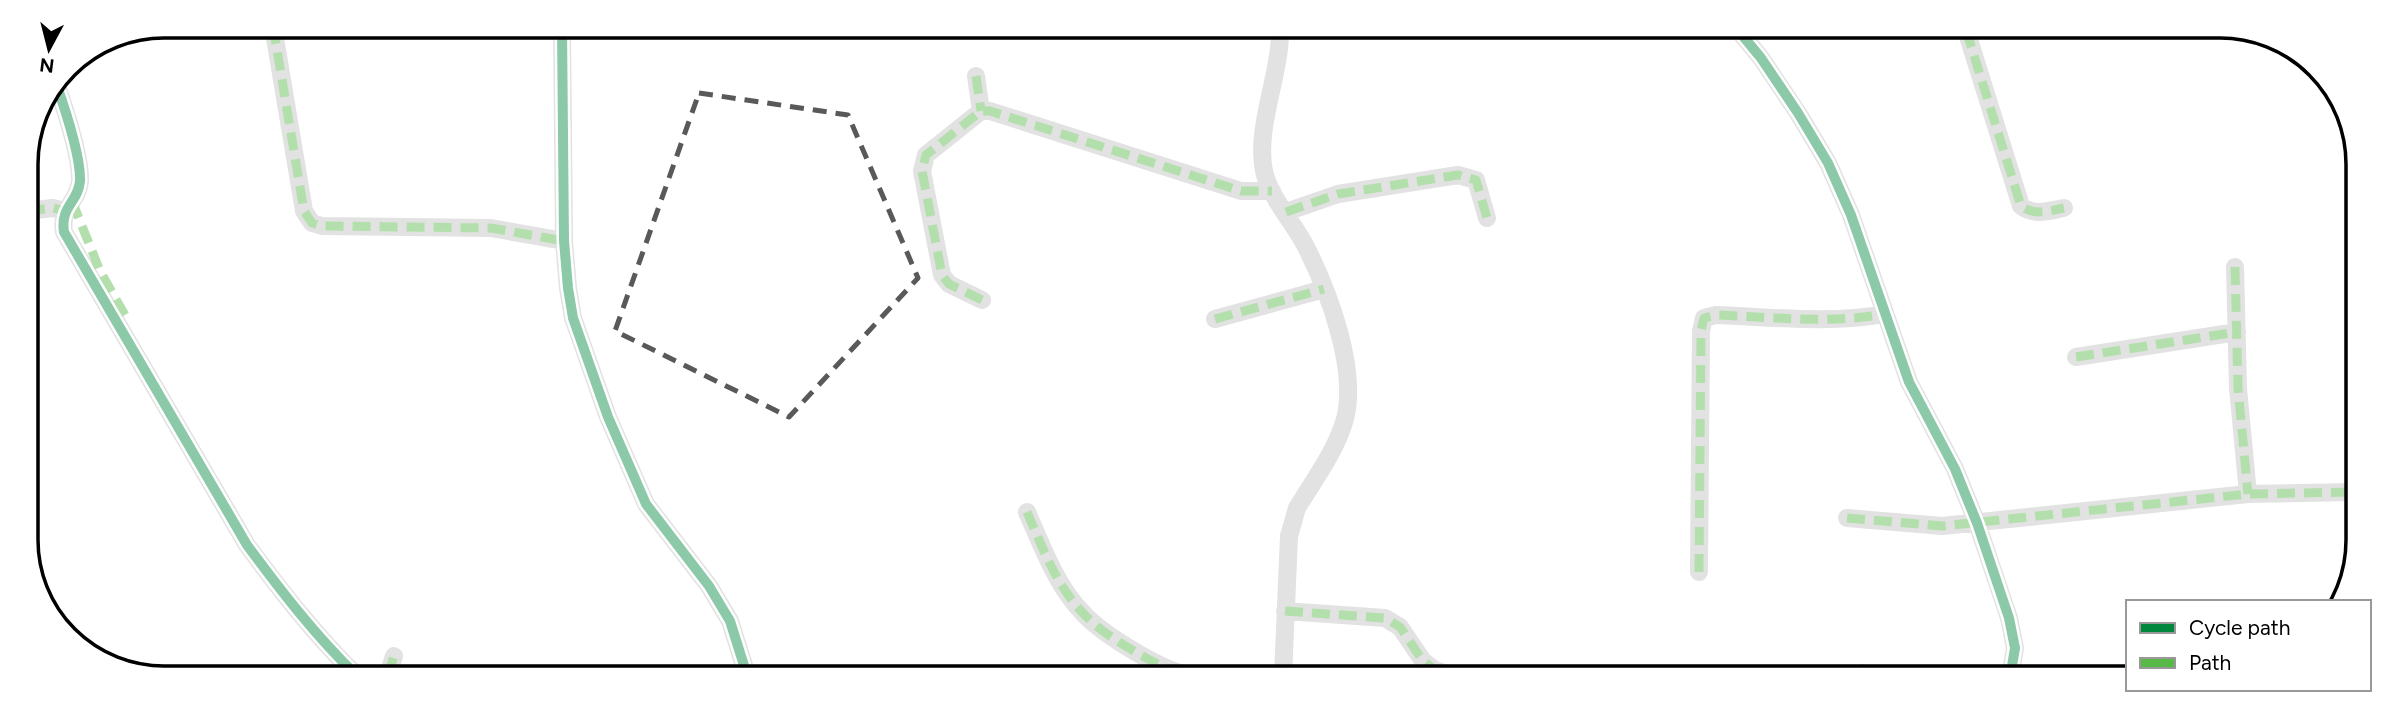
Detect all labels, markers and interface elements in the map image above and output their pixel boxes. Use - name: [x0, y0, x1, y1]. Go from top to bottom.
- north arrow: [14, 14, 84, 84]
- text: N: [38, 53, 56, 78]
- legend: [2126, 600, 2371, 691]
- text: Cycle path: [2189, 615, 2290, 640]
- text: Path: [2189, 650, 2231, 675]

